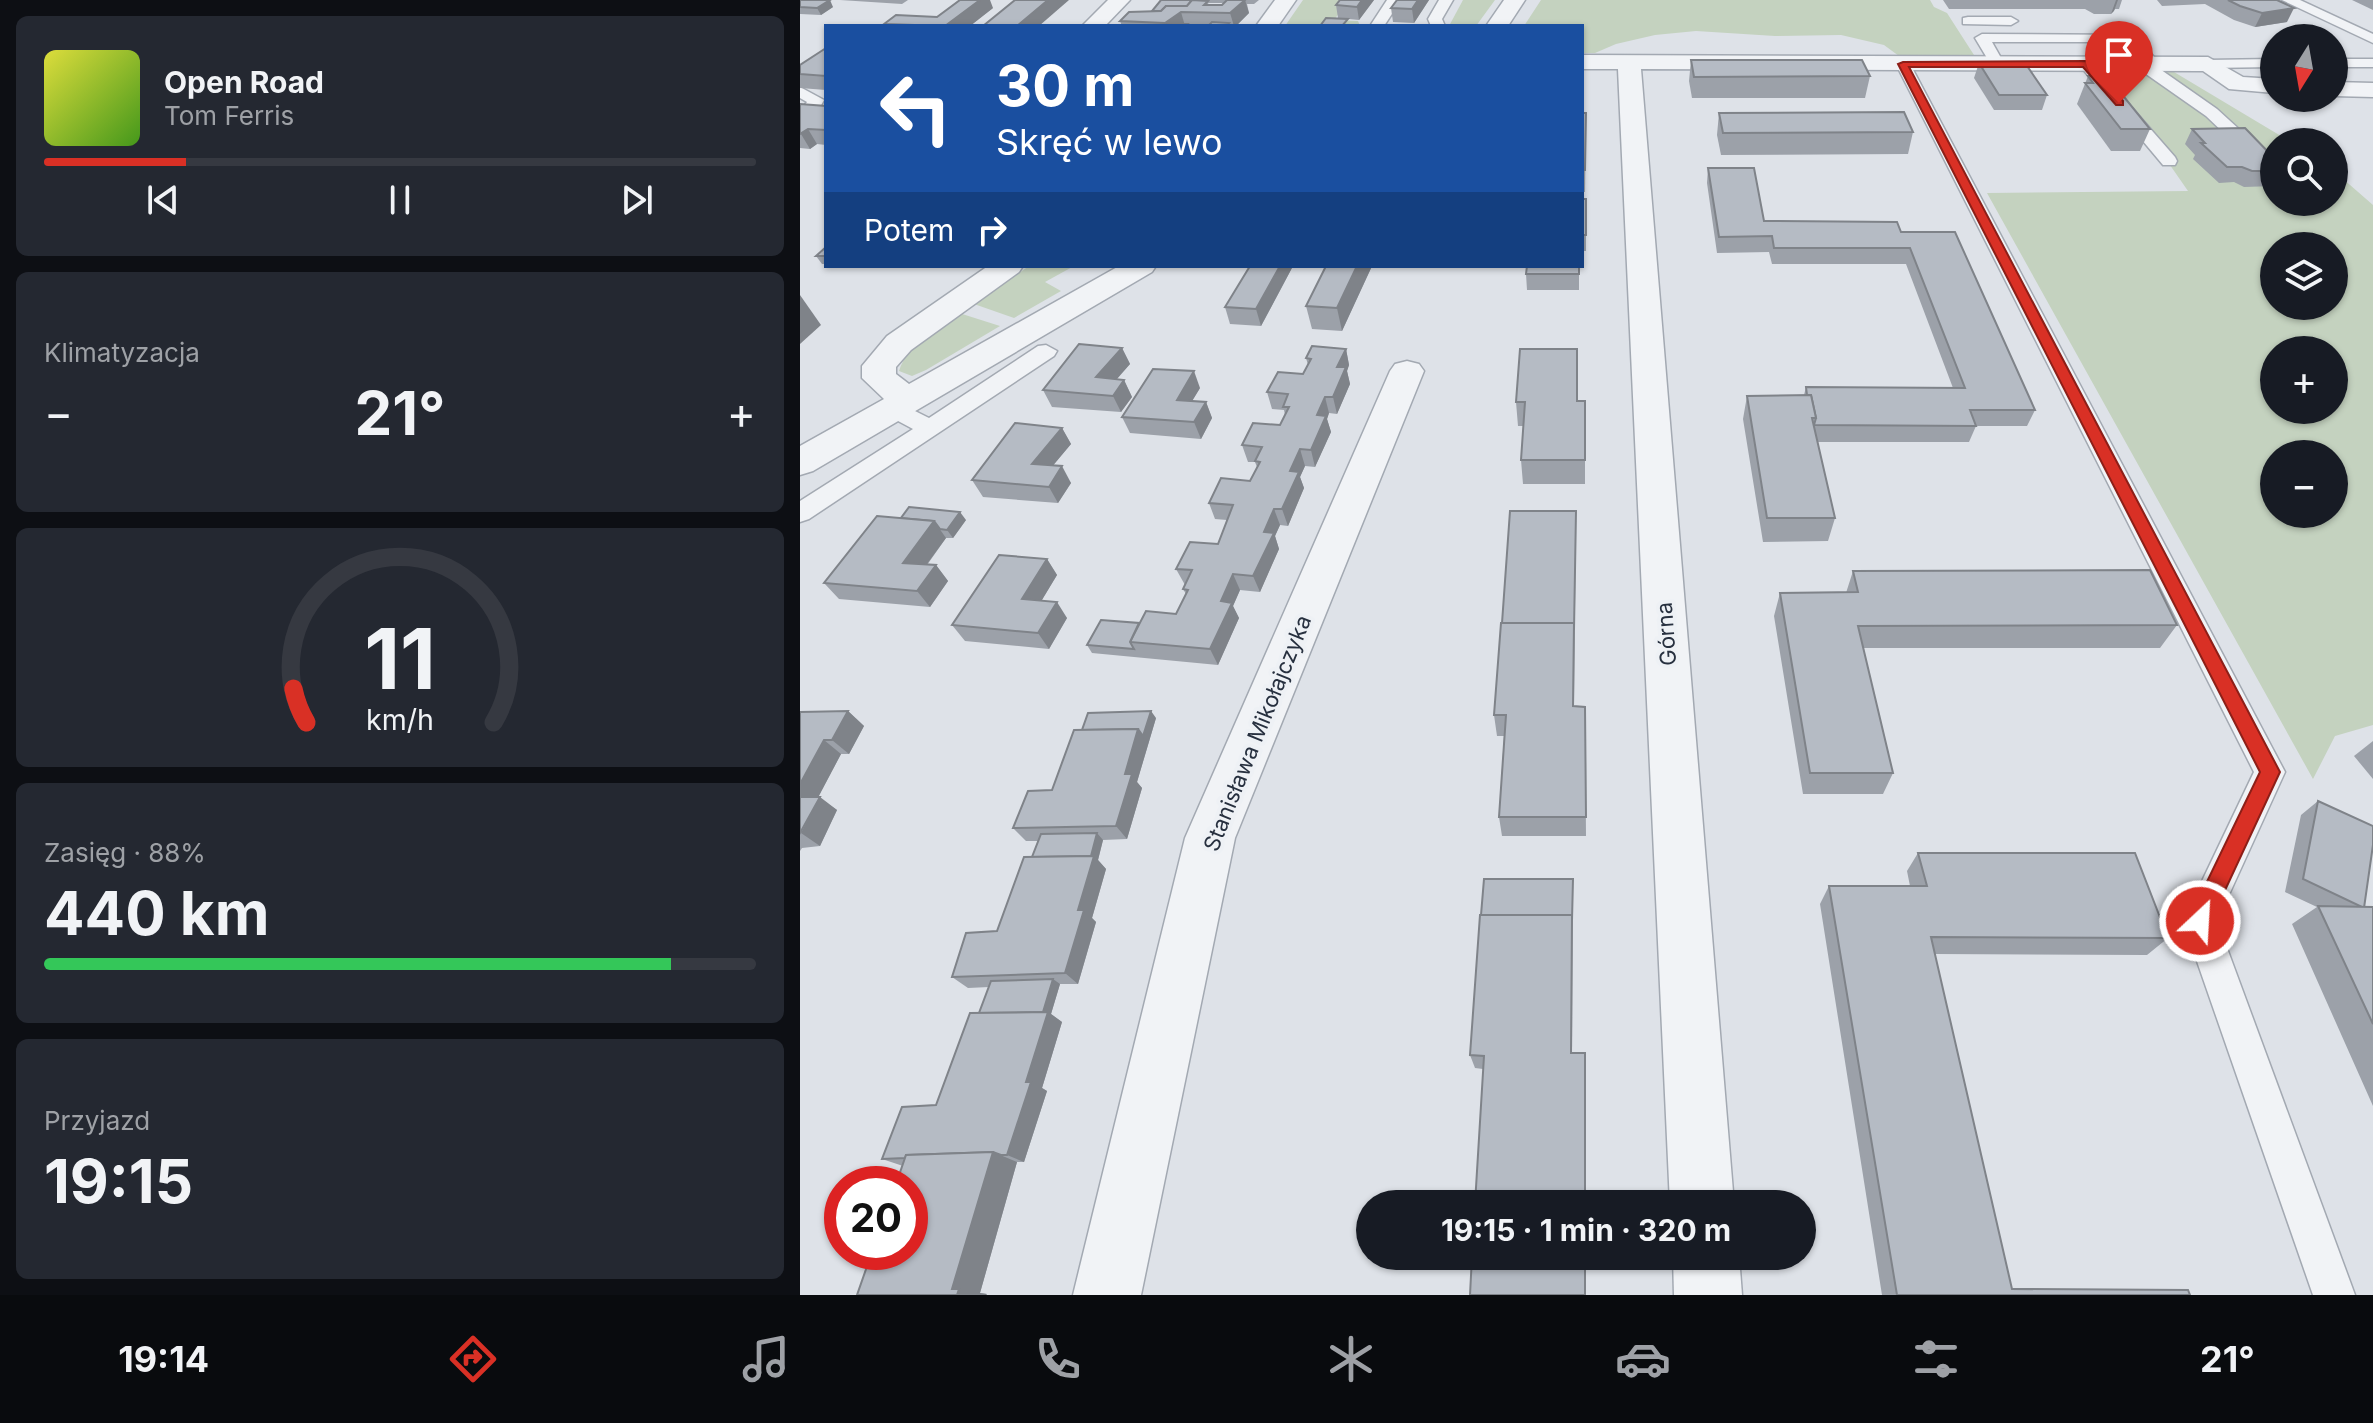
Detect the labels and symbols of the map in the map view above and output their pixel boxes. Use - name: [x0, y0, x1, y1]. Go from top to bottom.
- pin: [2085, 21, 2153, 103]
- north arrow: [2260, 24, 2348, 112]
- street label: Górna: [1651, 601, 1681, 667]
- street label: Stanisława Mikołajczyka: [1198, 611, 1316, 855]
- position arrow: [2158, 879, 2242, 963]
- speed limit sign: 20: [824, 1166, 928, 1270]

